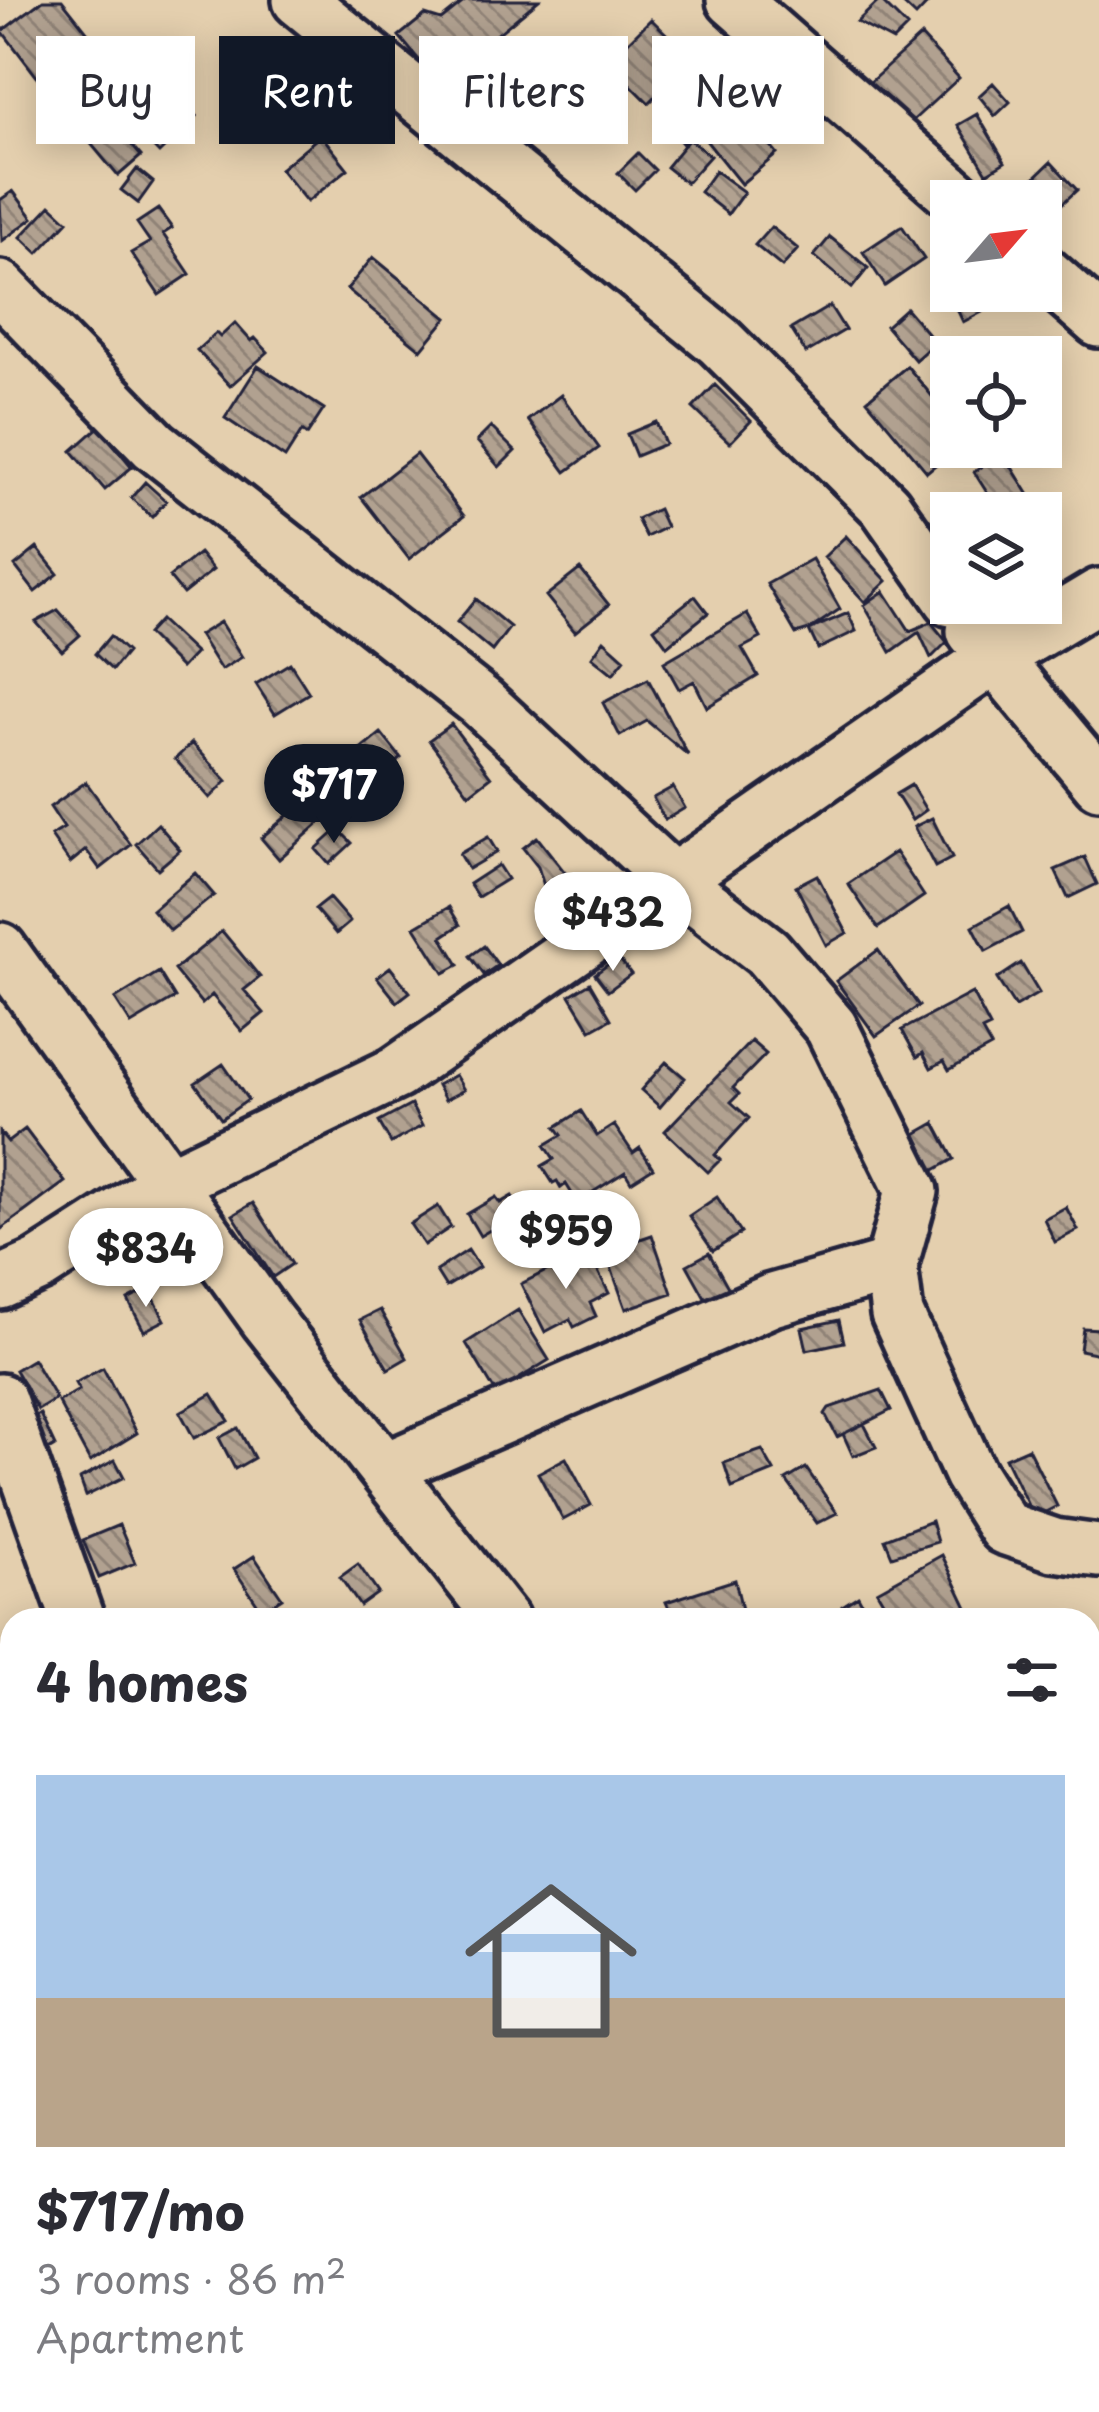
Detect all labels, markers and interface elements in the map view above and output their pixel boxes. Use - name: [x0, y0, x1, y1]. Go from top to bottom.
- chip: Buy: [36, 36, 195, 144]
- chip: Rent: [219, 36, 395, 144]
- chip: Filters: [419, 36, 628, 144]
- chip: New: [652, 36, 824, 144]
- north arrow: [930, 180, 1062, 312]
- map controls: [930, 180, 1062, 624]
- button: locate: [930, 336, 1062, 468]
- button: layers: [930, 492, 1062, 624]
- pin: $717: [263, 744, 405, 846]
- text: $717: [291, 753, 377, 812]
- pin: $432: [542, 872, 684, 974]
- text: $432: [561, 881, 665, 940]
- pin: $959: [495, 1190, 637, 1292]
- text: $959: [518, 1199, 614, 1258]
- pin: $834: [75, 1208, 217, 1310]
- text: $834: [95, 1217, 197, 1276]
- text: 4 homes: [36, 1642, 248, 1719]
- icon: filters: [999, 1647, 1065, 1713]
- icon: home: [443, 1853, 659, 2069]
- text: $717/mo: [36, 2171, 245, 2248]
- text: 3 rooms · 86 m²: [36, 2248, 346, 2307]
- text: Apartment: [36, 2307, 244, 2366]

